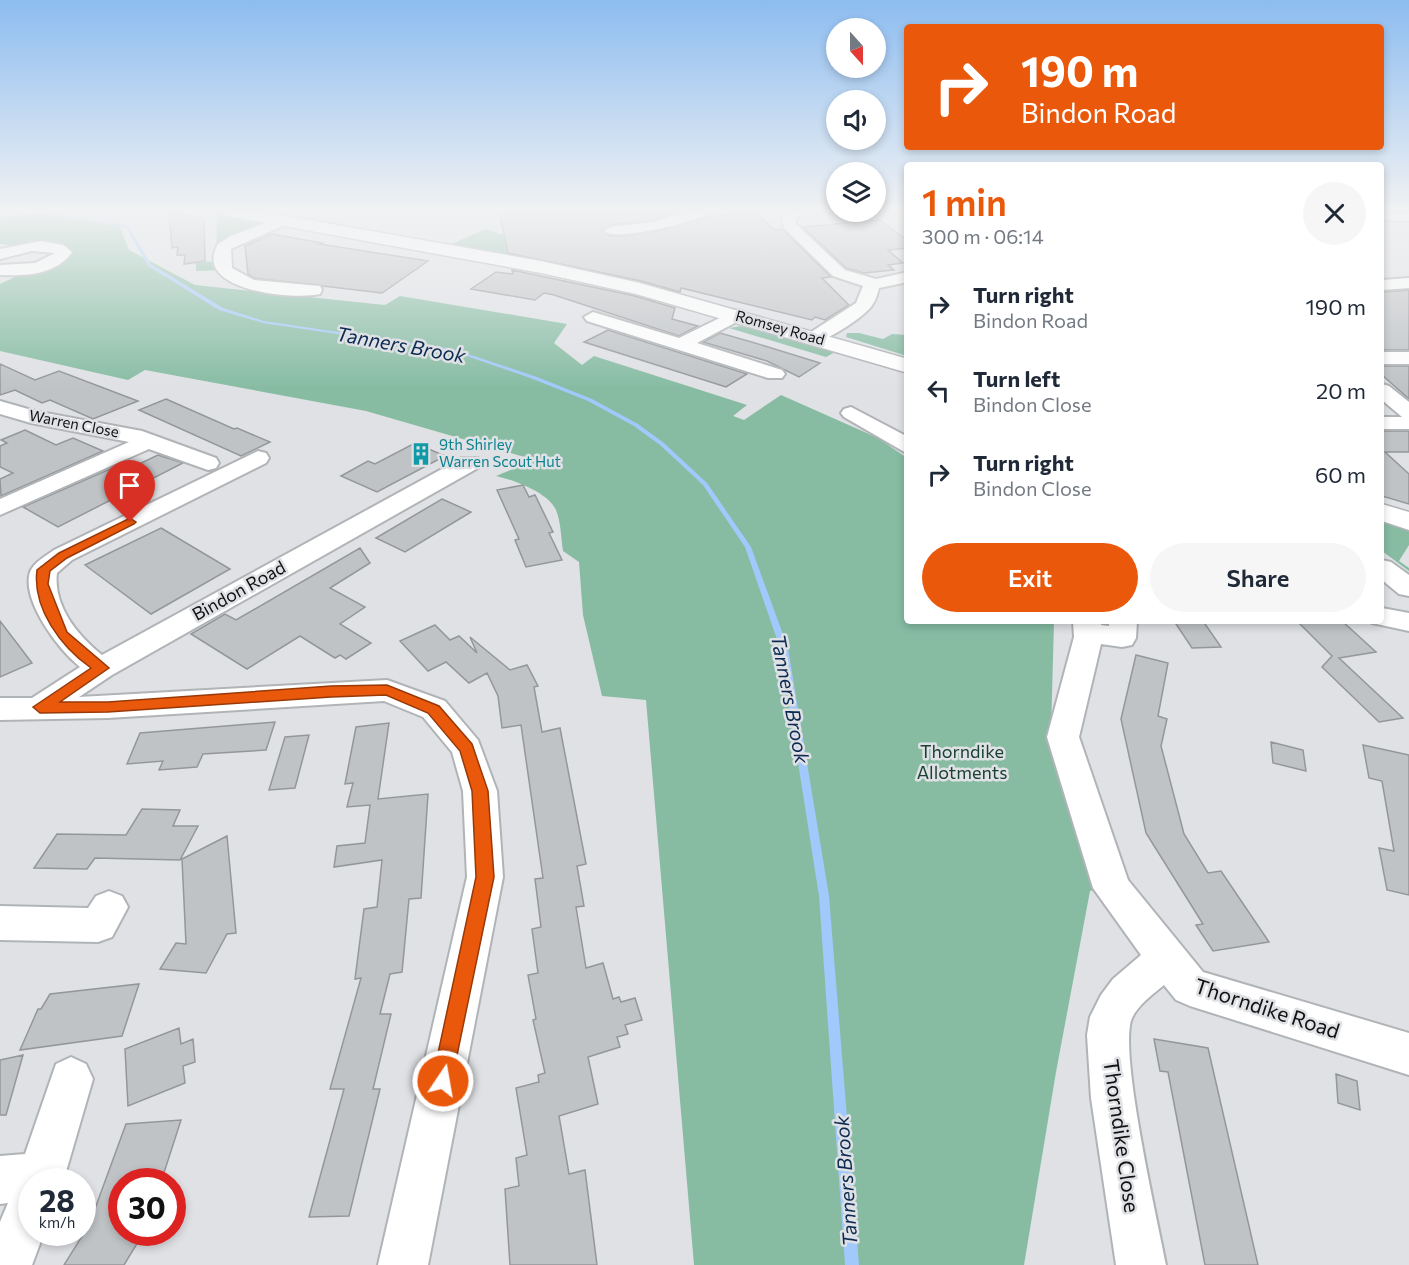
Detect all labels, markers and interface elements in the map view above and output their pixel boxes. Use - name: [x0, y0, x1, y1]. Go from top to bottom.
- north arrow: [826, 18, 886, 78]
- map controls: [826, 18, 886, 222]
- text: 190 m: [1021, 44, 1139, 96]
- icon: right: [922, 48, 1000, 126]
- button: sound: [826, 90, 886, 150]
- text: Bindon Road: [1021, 96, 1176, 129]
- button: layers: [826, 162, 886, 222]
- text: 1 min: [922, 179, 1007, 223]
- button: close: [1303, 182, 1366, 245]
- text: 300 m · 06:14: [922, 224, 1044, 248]
- text: Turn right: [973, 281, 1074, 308]
- icon: right: [922, 290, 955, 323]
- text: 190 m: [1305, 293, 1366, 320]
- street label: Romsey Road: [734, 306, 827, 348]
- text: Bindon Road: [973, 308, 1088, 332]
- water label: Tanners Brook: [335, 321, 469, 367]
- text: Turn left: [973, 365, 1060, 392]
- icon: left: [922, 374, 955, 407]
- text: 20 m: [1316, 377, 1366, 404]
- text: Bindon Close: [973, 392, 1091, 416]
- street label: Warren Close: [28, 405, 121, 441]
- place label: 9th Shirley Warren Scout Hut: [439, 435, 561, 470]
- building icon: 9th Shirley Warren Scout Hut: [408, 441, 434, 467]
- text: Turn right: [973, 449, 1074, 476]
- icon: right: [922, 458, 955, 491]
- pin: [104, 460, 155, 522]
- text: 60 m: [1315, 461, 1366, 488]
- icon: arrive: [113, 469, 146, 502]
- text: Bindon Close: [973, 476, 1091, 500]
- button: Exit: [922, 543, 1138, 612]
- button: Share: [1150, 543, 1366, 612]
- street label: Bindon Road: [188, 555, 289, 625]
- water label: Tanners Brook: [767, 632, 815, 766]
- park label: Thorndike Allotments: [917, 740, 1007, 783]
- street label: Thorndike Road: [1192, 972, 1343, 1043]
- position arrow: [411, 1049, 475, 1113]
- street label: Thorndike Close: [1099, 1057, 1146, 1214]
- water label: Tanners Brook: [828, 1114, 862, 1247]
- speed limit sign: 30: [108, 1168, 186, 1246]
- text: 28: [39, 1181, 75, 1218]
- text: km/h: [39, 1213, 75, 1231]

